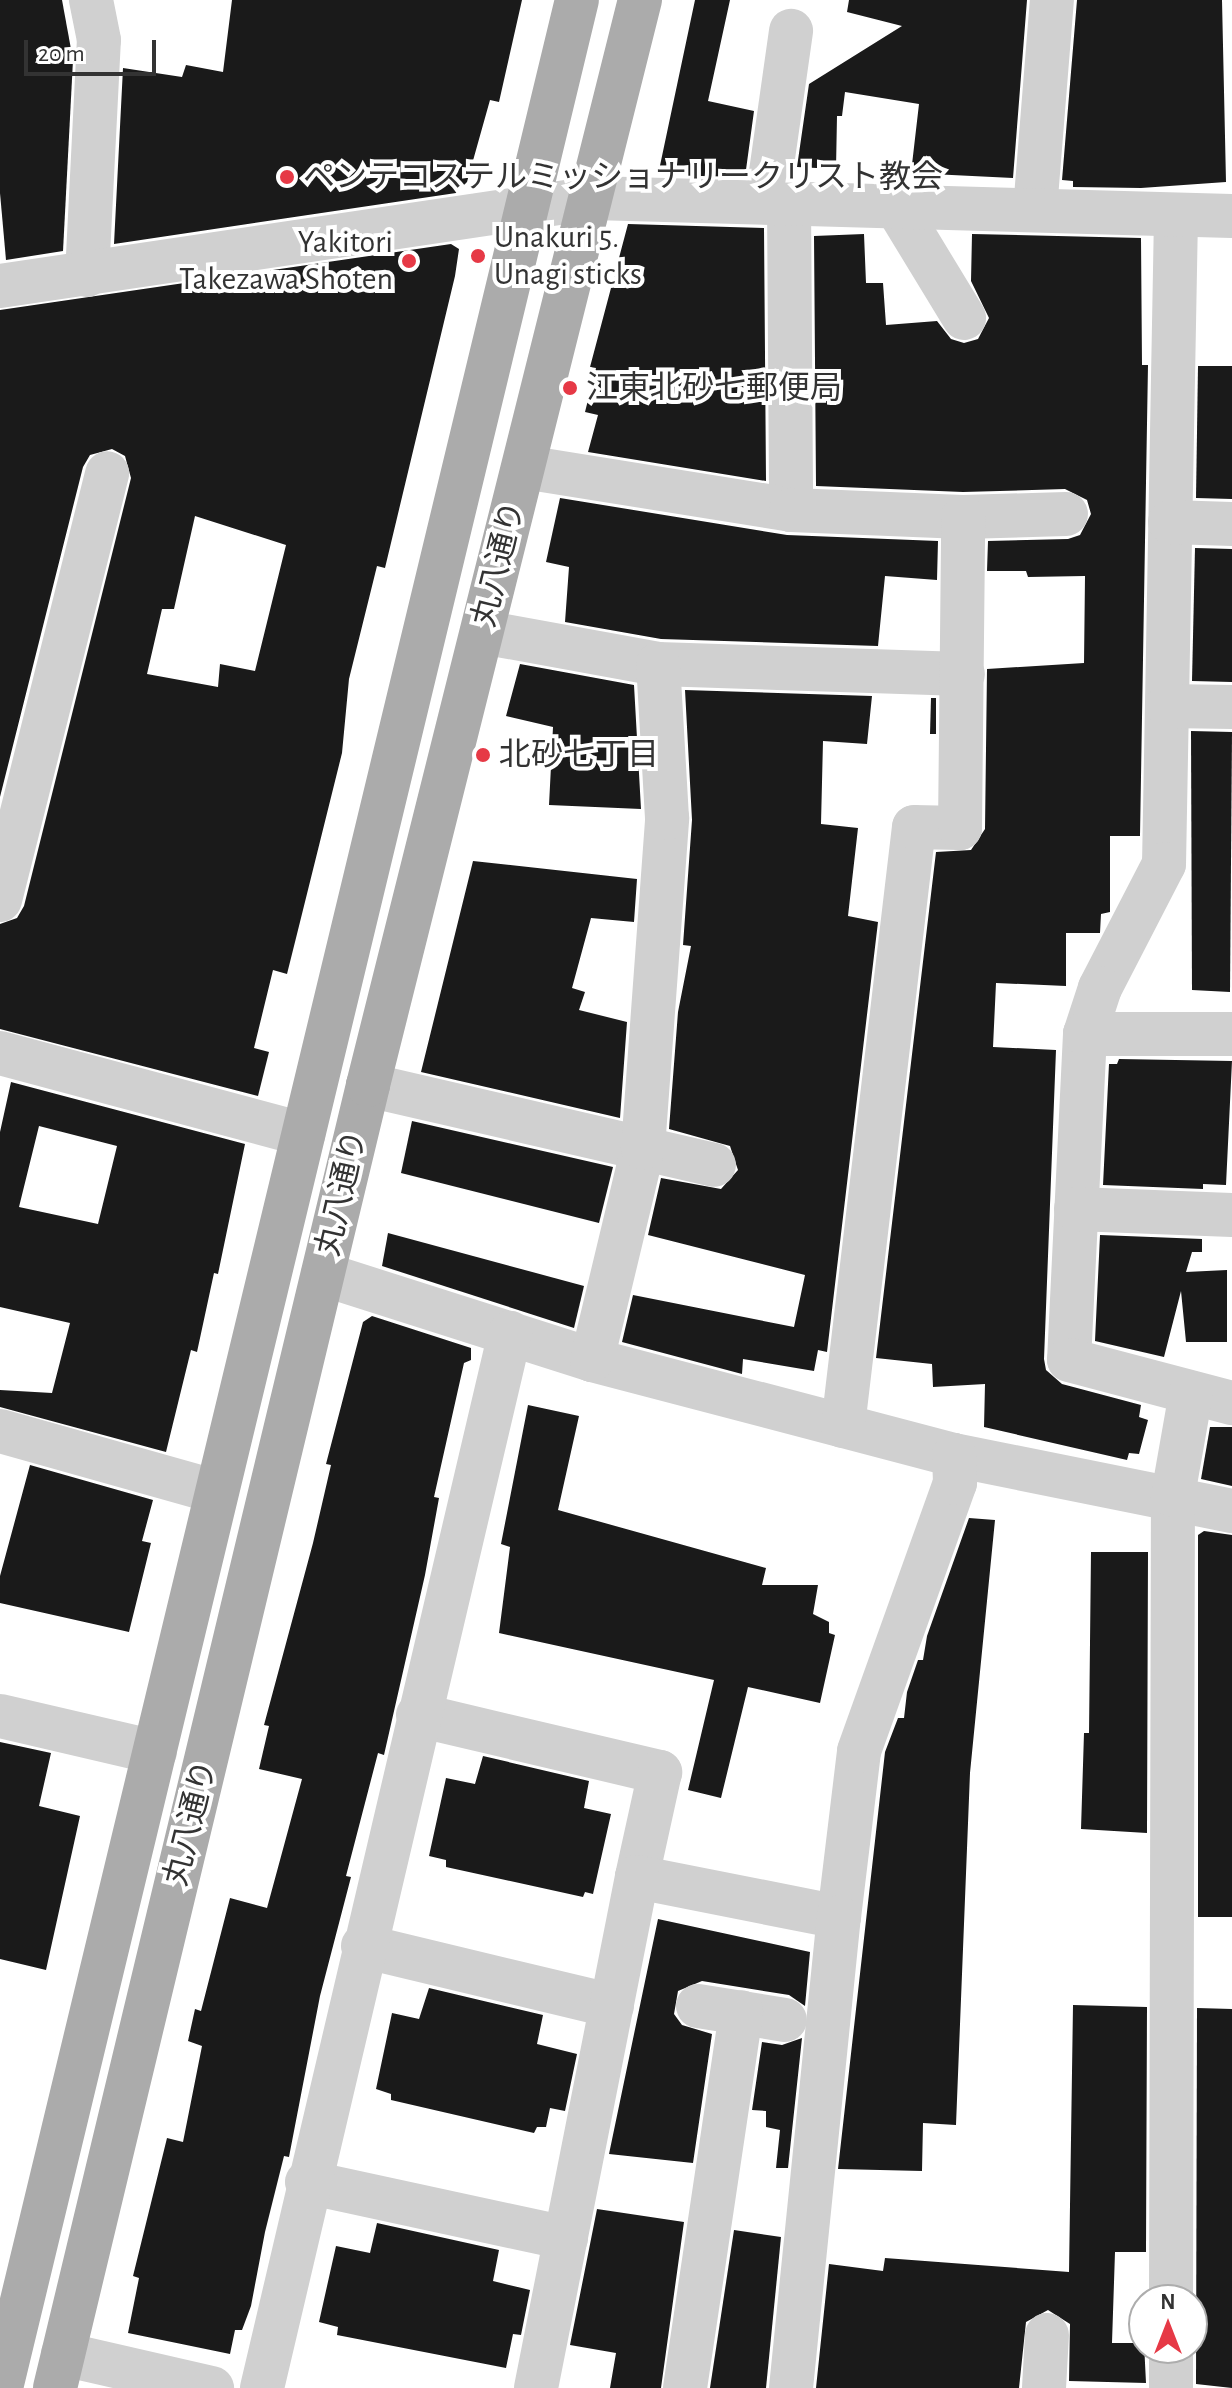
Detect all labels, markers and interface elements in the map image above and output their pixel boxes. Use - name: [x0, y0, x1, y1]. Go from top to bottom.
- scale bar: [28, 24, 160, 74]
- text: 20 m: [38, 42, 85, 66]
- place label: ペンテコステルミッショナリークリスト教会: [303, 158, 943, 196]
- marker: ペンテコステルミッショナリークリスト教会: [278, 168, 296, 186]
- place label: Unakuri 5. Unagi sticks: [494, 219, 642, 294]
- place label: Yakitori Takezawa Shoten: [179, 224, 393, 299]
- marker: Unakuri 5. Unagi sticks: [469, 247, 487, 265]
- marker: Yakitori Takezawa Shoten: [400, 252, 418, 270]
- place label: 江東北砂七郵便局: [586, 369, 842, 407]
- marker: 江東北砂七郵便局: [561, 379, 579, 397]
- street label: 丸八通り: [465, 497, 533, 631]
- place label: 北砂七丁目: [499, 736, 659, 774]
- marker: 北砂七丁目: [474, 746, 492, 764]
- street label: 丸八通り: [309, 1126, 375, 1260]
- street label: 丸八通り: [157, 1756, 225, 1890]
- north arrow: [1128, 2284, 1208, 2364]
- text: N: [1160, 2291, 1176, 2313]

